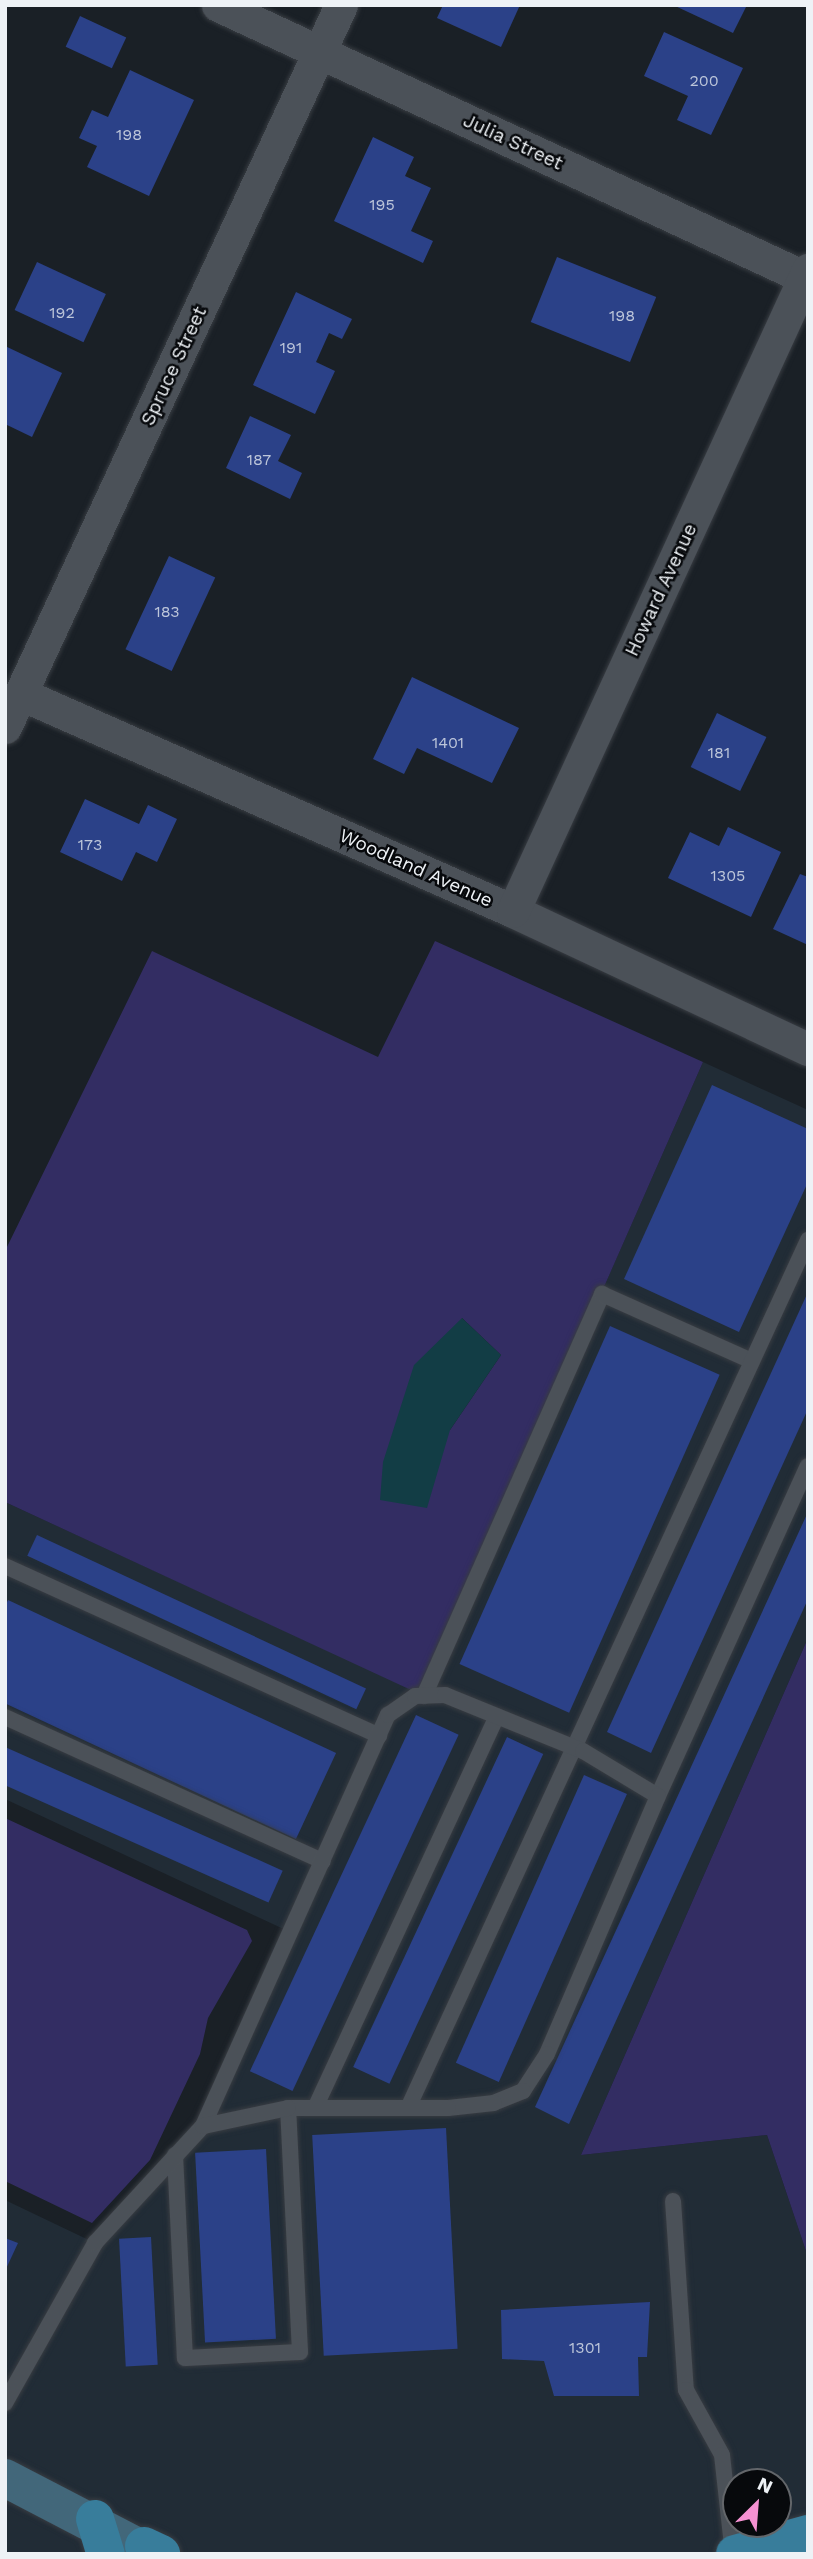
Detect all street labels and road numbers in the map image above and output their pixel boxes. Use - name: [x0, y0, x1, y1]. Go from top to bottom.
- street label: Julia Street: [459, 109, 567, 175]
- street label: Spruce Street: [136, 303, 212, 429]
- street label: Howard Avenue: [620, 520, 702, 660]
- street label: Woodland Avenue: [335, 824, 497, 912]

